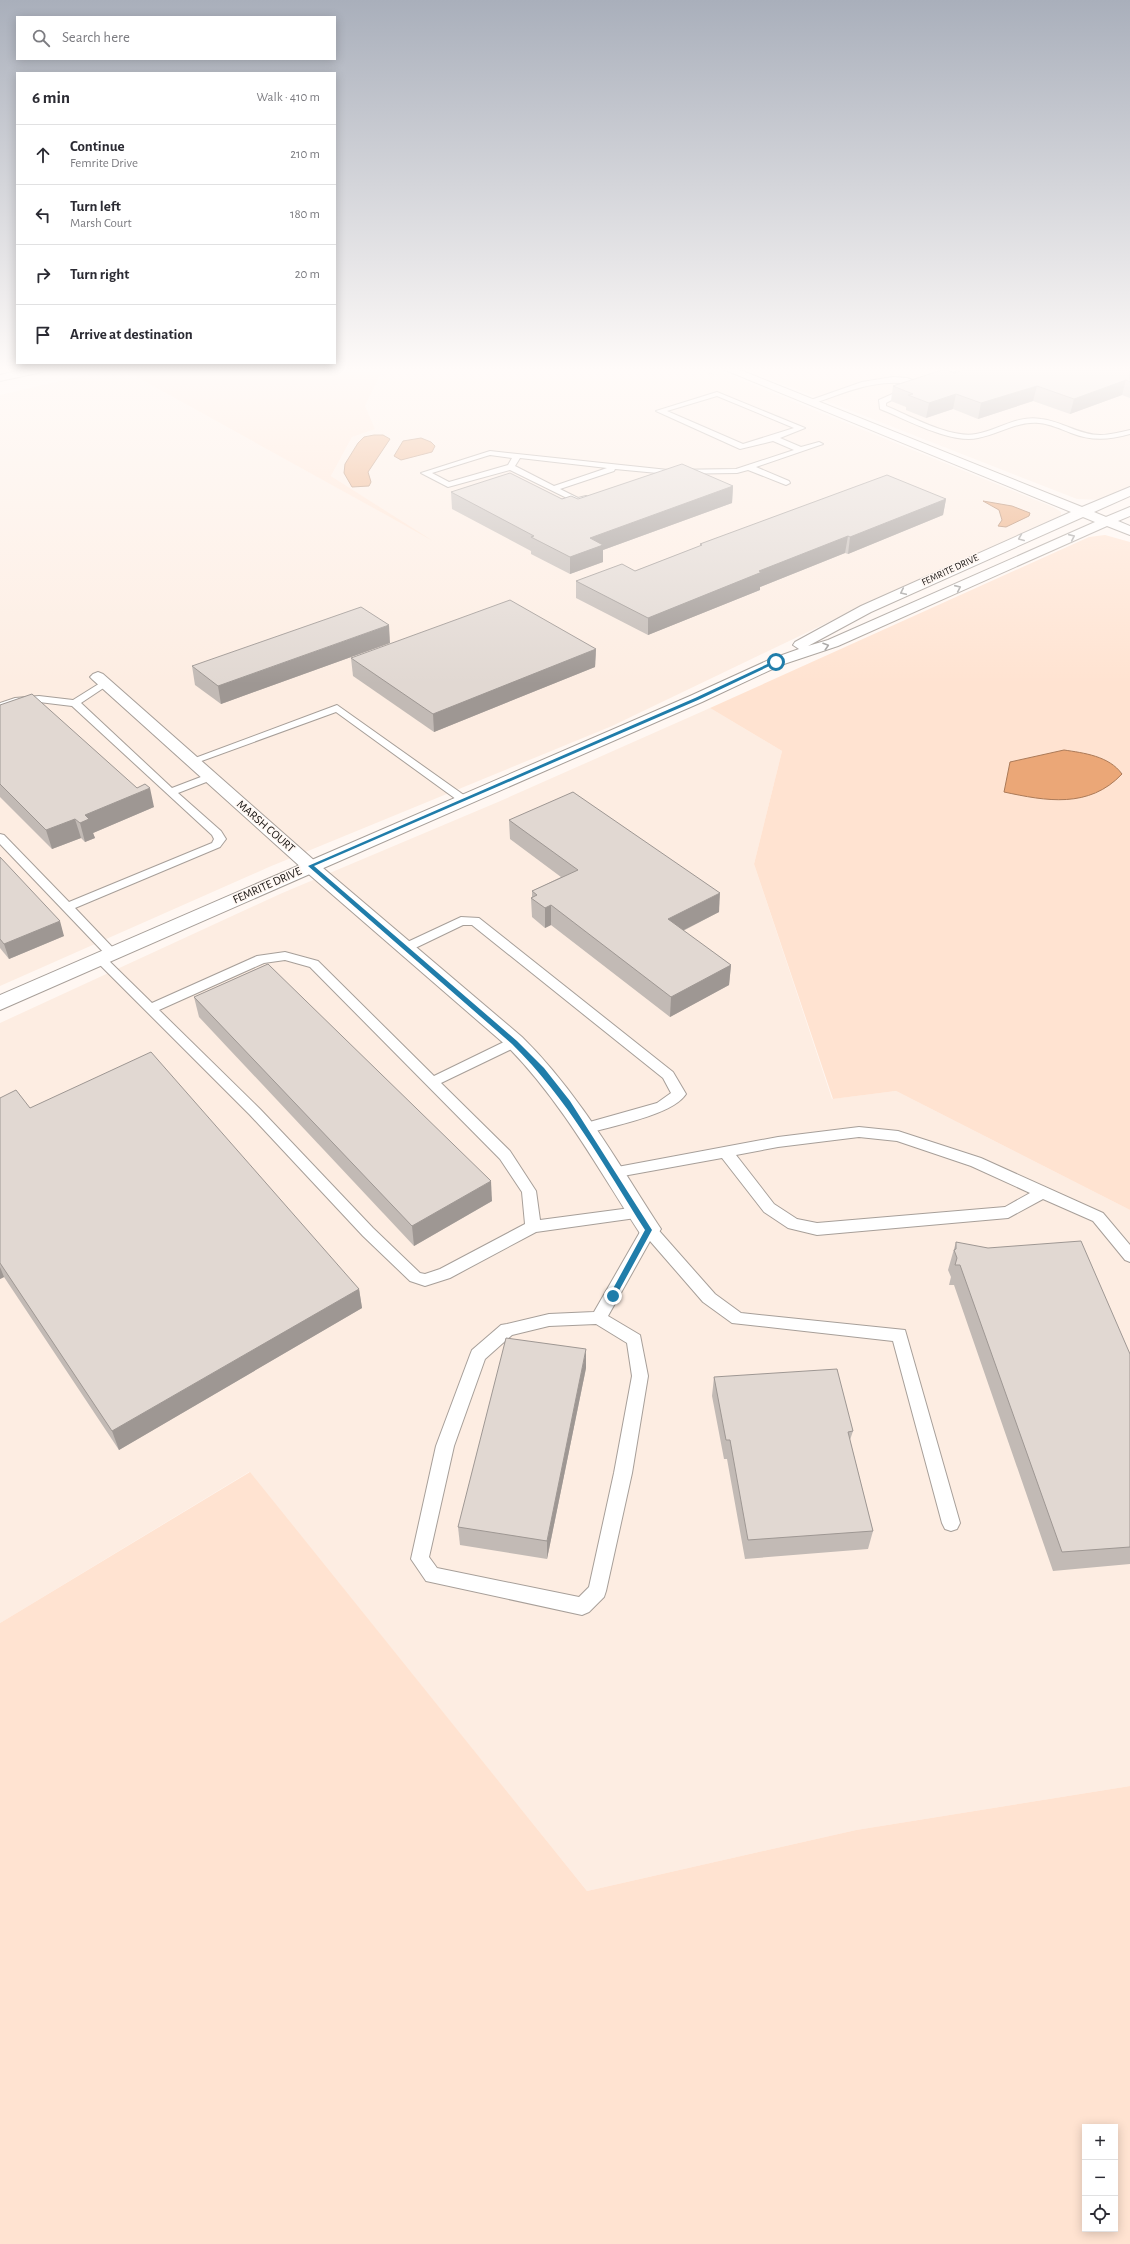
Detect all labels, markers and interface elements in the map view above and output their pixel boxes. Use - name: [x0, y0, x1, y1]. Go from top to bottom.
- search box: [16, 16, 336, 60]
- icon: search: [30, 27, 52, 49]
- text: Search here: [62, 30, 130, 45]
- text: 6 min: [32, 89, 70, 106]
- text: Walk · 410 m: [257, 91, 320, 104]
- text: Continue: [70, 139, 125, 154]
- icon: ahead: [32, 144, 54, 166]
- text: 210 m: [290, 148, 320, 161]
- text: Femrite Drive: [70, 157, 138, 170]
- text: Turn left: [70, 199, 121, 214]
- icon: left: [32, 204, 54, 226]
- text: 180 m: [290, 208, 320, 221]
- text: Marsh Court: [70, 217, 132, 230]
- icon: right: [32, 264, 54, 286]
- text: Turn right: [70, 267, 129, 282]
- text: 20 m: [295, 268, 320, 281]
- icon: arrive: [32, 324, 54, 346]
- text: Arrive at destination: [70, 327, 193, 342]
- one-way arrow: [1018, 534, 1025, 542]
- one-way arrow: [1067, 534, 1075, 542]
- street label: FEMRITE DRIVE: [920, 552, 980, 588]
- one-way arrow: [954, 584, 961, 592]
- one-way arrow: [900, 587, 907, 595]
- one-way arrow: [823, 642, 830, 650]
- route start: [767, 653, 785, 671]
- street label: MARSH COURT: [235, 798, 297, 854]
- street label: FEMRITE DRIVE: [231, 864, 303, 905]
- route end: [604, 1287, 622, 1305]
- map controls: [1082, 2124, 1118, 2232]
- button: +: [1082, 2124, 1118, 2160]
- button: −: [1082, 2160, 1118, 2196]
- button: locate: [1082, 2196, 1118, 2232]

